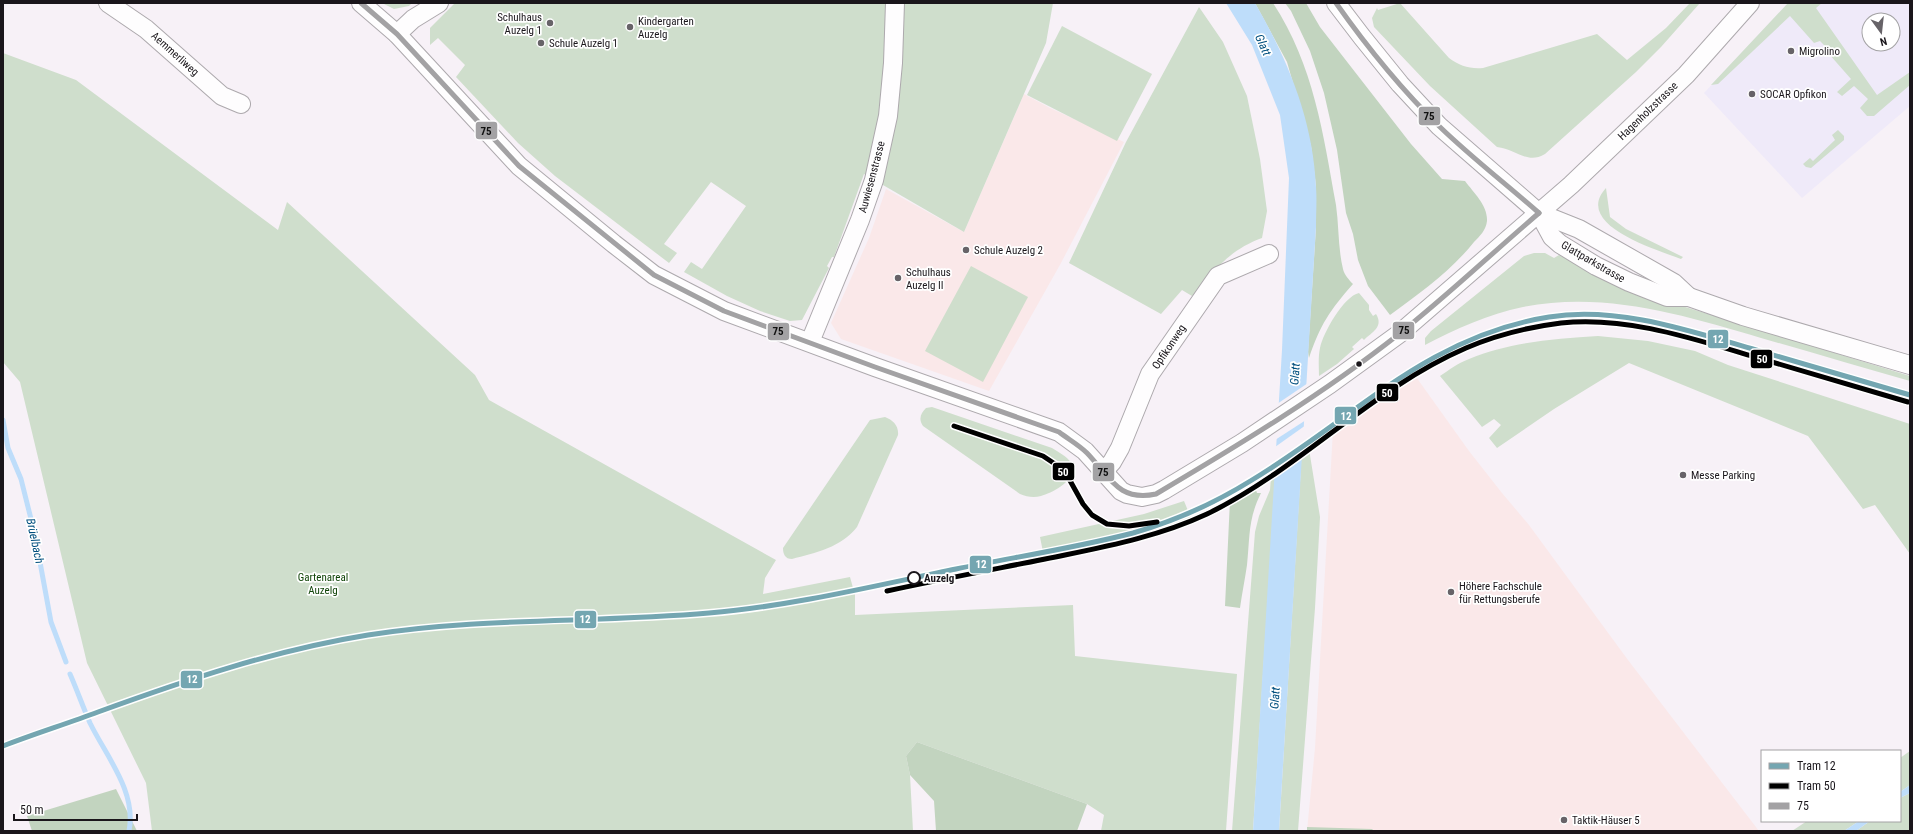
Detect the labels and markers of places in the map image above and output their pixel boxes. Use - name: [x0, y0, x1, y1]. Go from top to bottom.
- place label: Schulhaus Auzelg 1: [497, 11, 542, 37]
- place label: Kindergarten Auzelg: [638, 15, 694, 41]
- marker: Schulhaus Auzelg 1: [545, 18, 555, 28]
- marker: Kindergarten Auzelg: [625, 22, 635, 32]
- place label: Schule Auzelg 1: [549, 37, 618, 50]
- marker: Schule Auzelg 1: [536, 38, 546, 48]
- place label: Migrolino: [1799, 45, 1840, 58]
- marker: Migrolino: [1786, 46, 1796, 56]
- place label: SOCAR Opfikon: [1760, 88, 1827, 101]
- marker: SOCAR Opfikon: [1747, 89, 1757, 99]
- place label: Schule Auzelg 2: [974, 244, 1043, 257]
- marker: Schule Auzelg 2: [961, 245, 971, 255]
- place label: Schulhaus Auzelg II: [906, 266, 951, 292]
- marker: Schulhaus Auzelg II: [893, 273, 903, 283]
- unlabelled marker: [1354, 359, 1364, 369]
- place label: Messe Parking: [1691, 469, 1755, 482]
- marker: Messe Parking: [1678, 470, 1688, 480]
- marker: Auzelg: [907, 571, 921, 585]
- place label: Auzelg: [924, 572, 954, 585]
- place label: Höhere Fachschule für Rettungsberufe: [1459, 580, 1542, 606]
- marker: Höhere Fachschule für Rettungsberufe: [1446, 587, 1456, 597]
- place label: Taktik-Häuser 5: [1572, 814, 1640, 827]
- marker: Taktik-Häuser 5: [1559, 815, 1569, 825]

